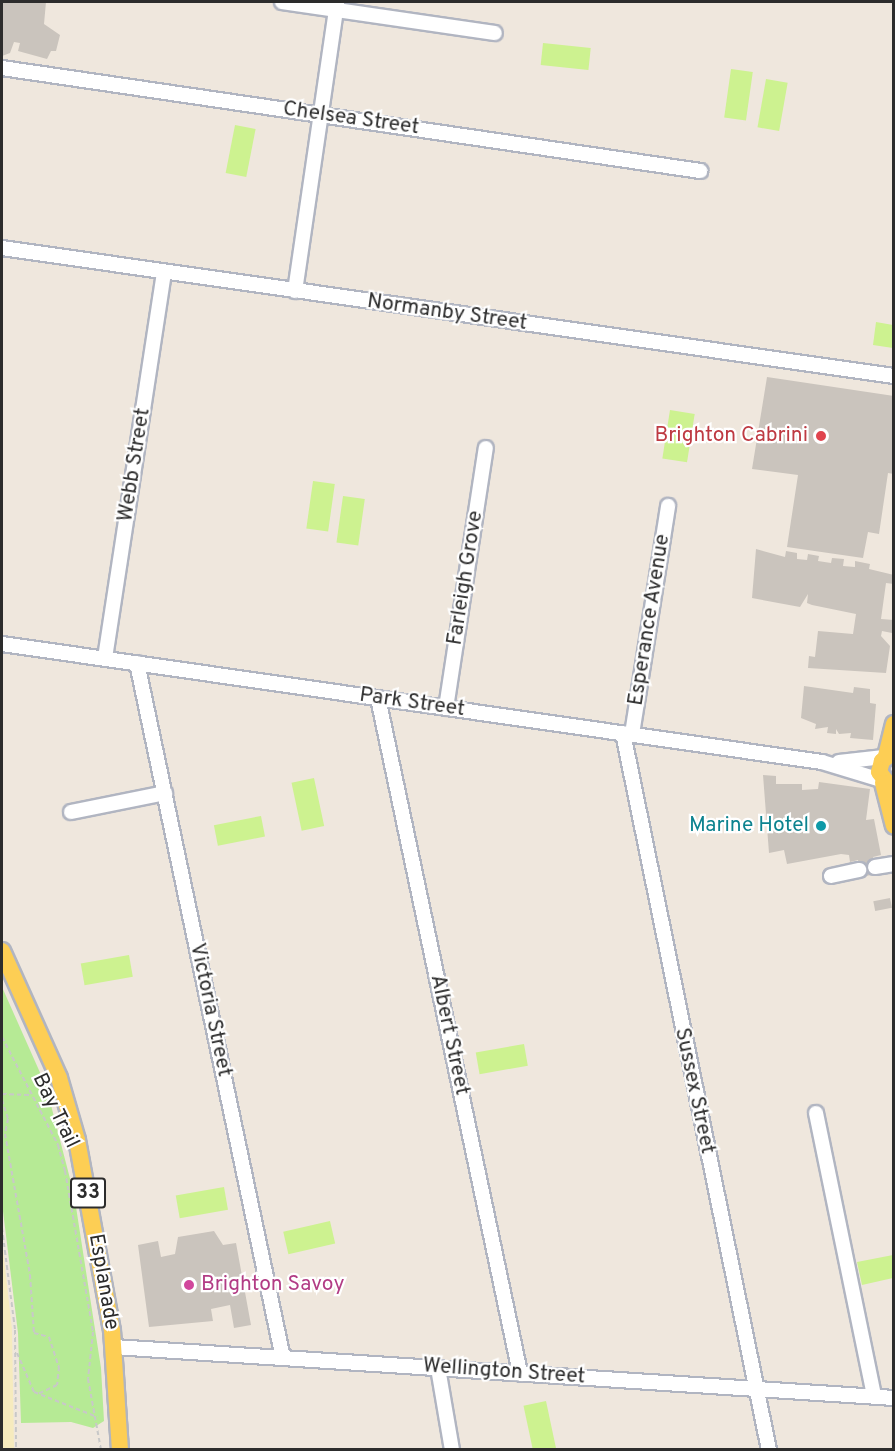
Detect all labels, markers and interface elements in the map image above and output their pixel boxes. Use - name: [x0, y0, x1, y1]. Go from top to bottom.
- street label: Chelsea Street: [281, 97, 421, 141]
- street label: Normanby Street: [365, 289, 529, 337]
- street label: Webb Street: [114, 406, 156, 524]
- place label: Brighton Cabrini: [654, 423, 808, 449]
- marker: Brighton Cabrini: [812, 427, 830, 445]
- street label: Farleigh Grove: [443, 509, 489, 647]
- street label: Esperance Avenue: [624, 532, 676, 708]
- street label: Park Street: [358, 683, 466, 723]
- place label: Marine Hotel: [689, 813, 809, 839]
- marker: Marine Hotel: [814, 819, 828, 833]
- street label: Victoria Street: [184, 941, 236, 1079]
- street label: Albert Street: [424, 972, 474, 1098]
- street label: Sussex Street: [668, 1026, 720, 1156]
- street label: Bay Trail: [26, 1069, 84, 1153]
- road number: 33: [70, 1176, 106, 1210]
- street label: Esplanade: [82, 1232, 124, 1332]
- place label: Brighton Savoy: [201, 1272, 345, 1298]
- marker: Brighton Savoy: [182, 1278, 196, 1292]
- street label: Wellington Street: [422, 1354, 586, 1390]

